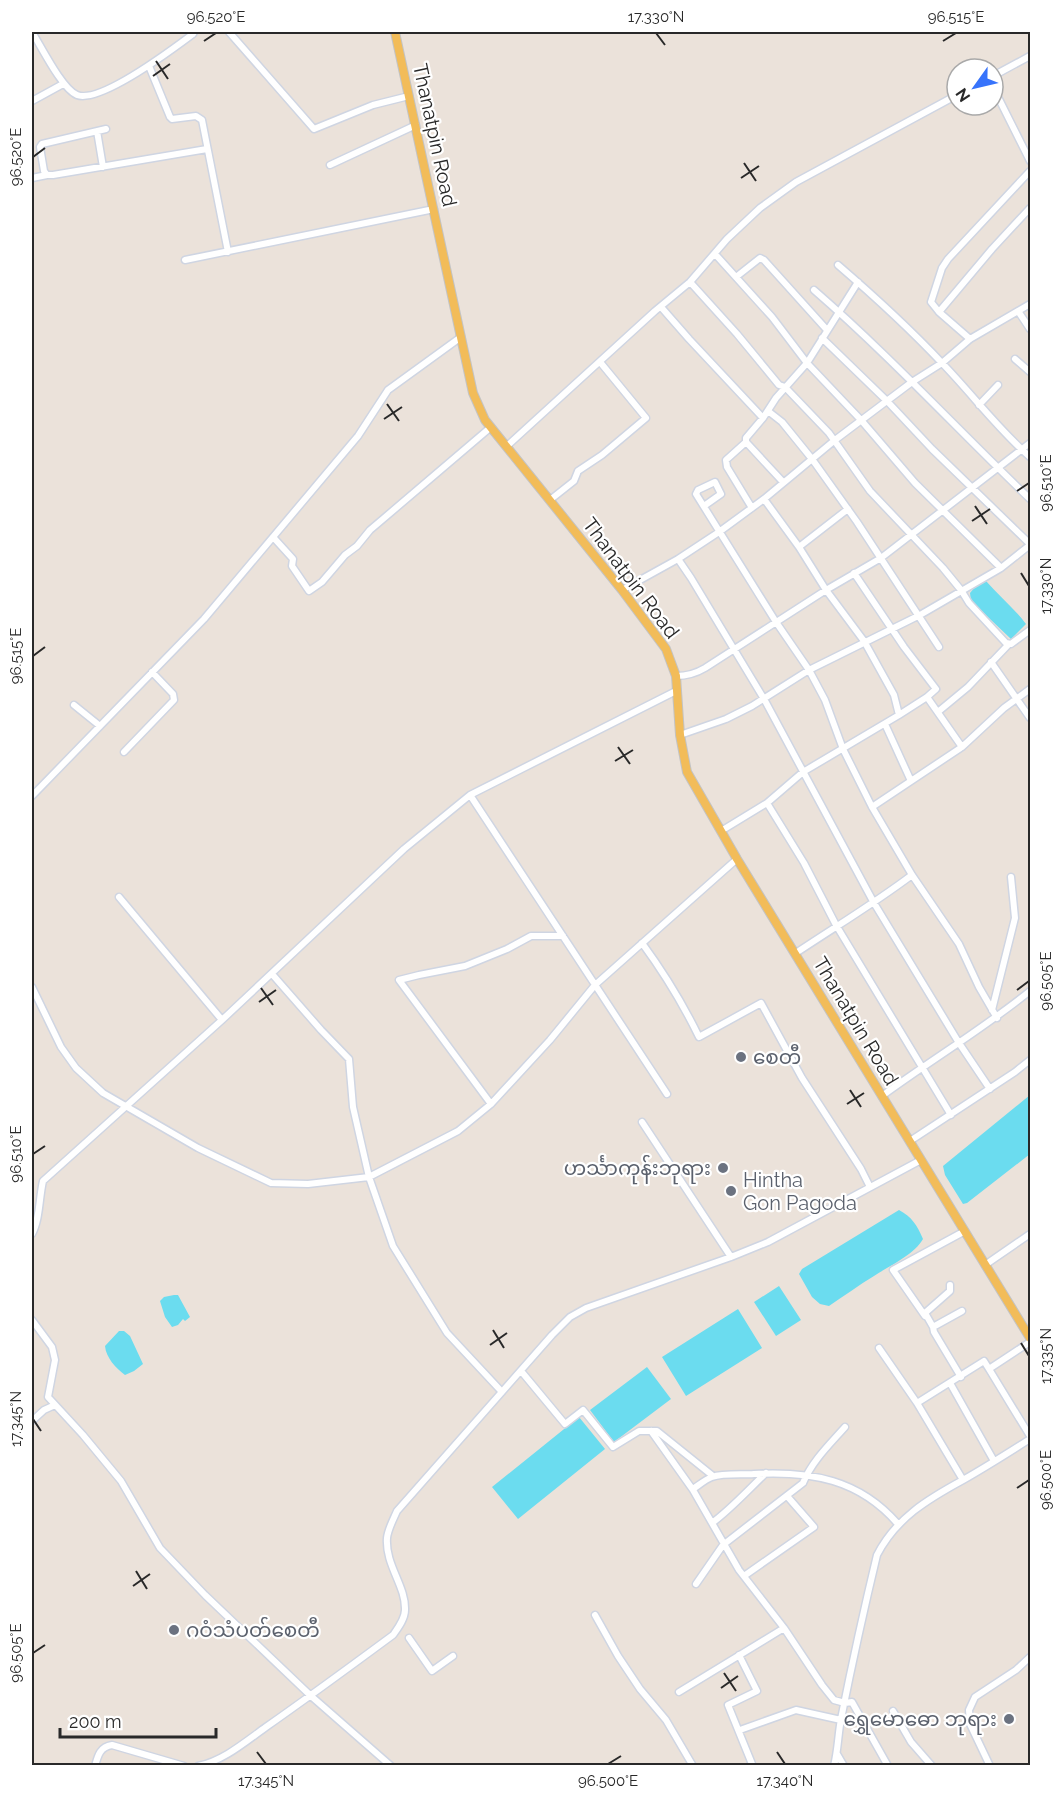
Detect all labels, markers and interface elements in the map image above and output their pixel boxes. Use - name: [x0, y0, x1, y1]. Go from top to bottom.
- text: 96.520°E: [187, 8, 245, 26]
- text: 17.330°N: [628, 8, 684, 26]
- text: 96.515°E: [928, 8, 984, 26]
- north arrow: [945, 57, 1005, 117]
- street label: Thanatpin Road: [408, 61, 462, 209]
- text: N: [952, 85, 974, 105]
- text: 96.520°E: [7, 128, 25, 186]
- text: 96.510°E: [1037, 454, 1055, 512]
- street label: Thanatpin Road: [578, 513, 684, 643]
- text: 17.330°N: [1037, 558, 1055, 614]
- text: 96.515°E: [7, 628, 25, 684]
- text: 96.505°E: [1037, 951, 1055, 1011]
- street label: Thanatpin Road: [808, 953, 904, 1089]
- place label: စေတီ: [753, 1043, 801, 1069]
- marker: စေတီ: [734, 1050, 748, 1064]
- text: 96.510°E: [7, 1125, 25, 1183]
- place label: ဟင်္သာကုန်းဘုရား: [564, 1154, 711, 1185]
- marker: ဟင်္သာကုန်းဘုရား: [716, 1161, 730, 1175]
- place label: Hintha Gon Pagoda: [743, 1168, 857, 1215]
- marker: Hintha Gon Pagoda: [724, 1184, 738, 1198]
- text: 17.335°N: [1037, 1328, 1055, 1384]
- text: 17.345°N: [7, 1391, 25, 1447]
- text: 96.500°E: [1037, 1450, 1055, 1510]
- place label: ဂဝံသံပတ်စေတီ: [186, 1616, 320, 1642]
- text: 96.505°E: [7, 1623, 25, 1683]
- marker: ဂဝံသံပတ်စေတီ: [167, 1623, 181, 1637]
- scale bar: [60, 1701, 216, 1739]
- place label: ရွှေမောဓော ဘုရား: [844, 1707, 997, 1736]
- text: 200 m: [69, 1711, 122, 1732]
- marker: ရွှေမောဓော ဘုရား: [1002, 1712, 1016, 1726]
- text: 17.345°N: [238, 1772, 294, 1790]
- text: 96.500°E: [578, 1772, 638, 1790]
- text: 17.340°N: [757, 1772, 813, 1790]

